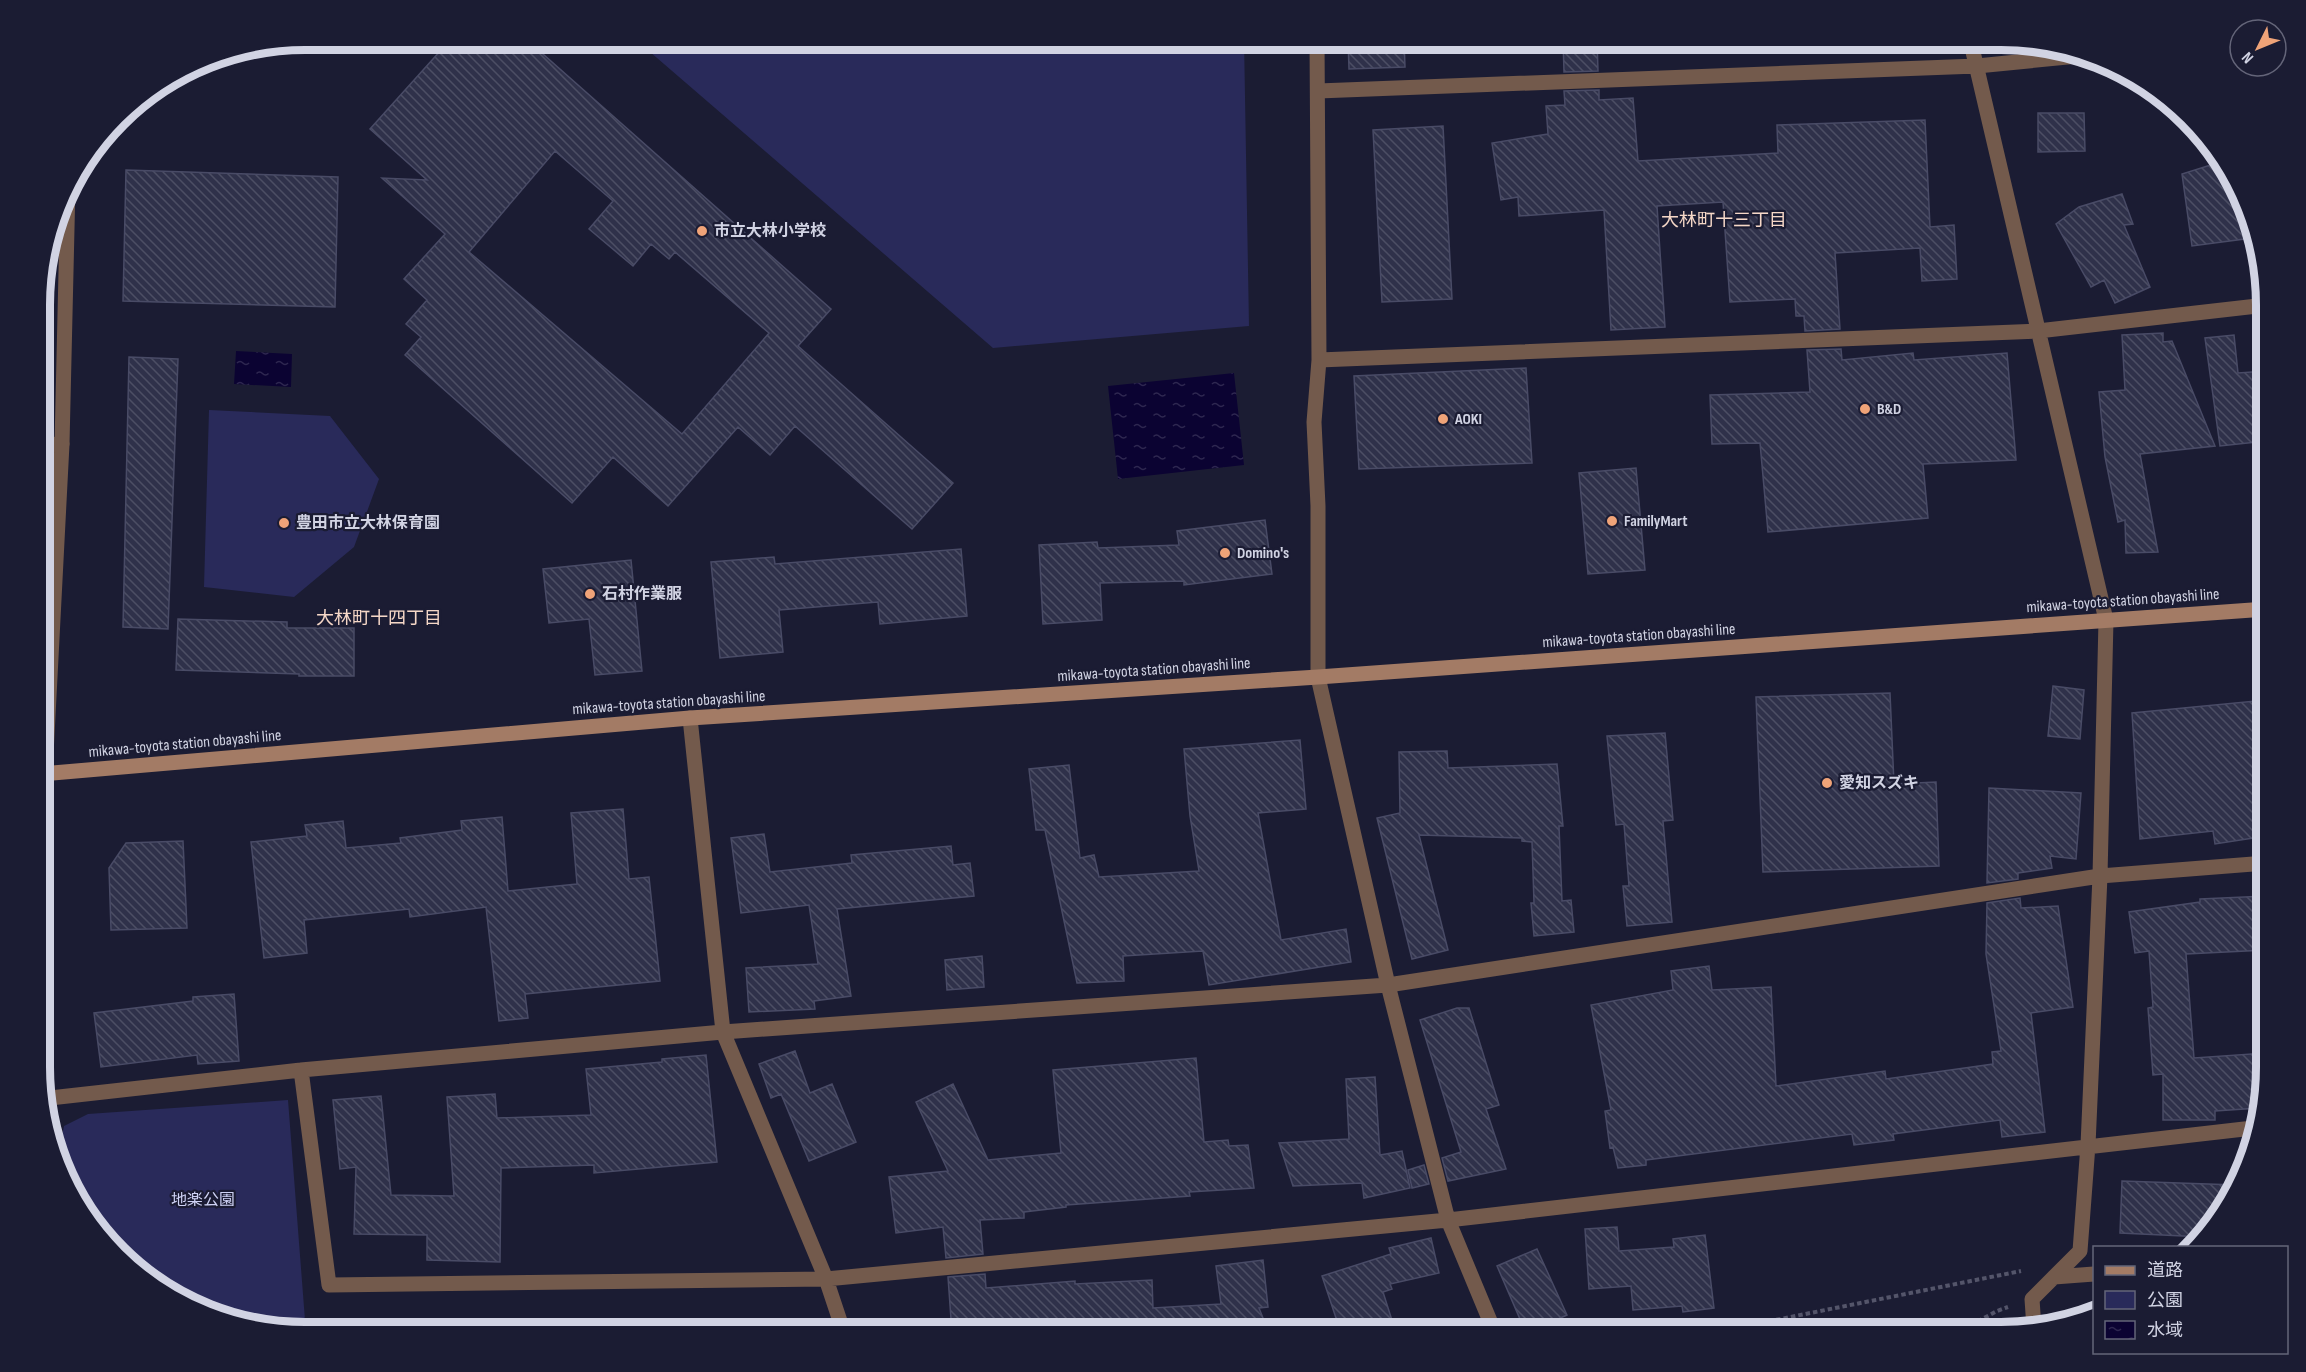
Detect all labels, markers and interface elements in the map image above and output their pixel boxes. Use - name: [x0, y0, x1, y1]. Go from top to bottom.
- north arrow: [2228, 18, 2288, 78]
- text: N: [2238, 48, 2258, 67]
- district label: 大林町十三丁目: [1661, 210, 1787, 231]
- place label: 市立大林小学校: [714, 222, 826, 241]
- marker: 市立大林小学校: [695, 224, 709, 238]
- place label: B&D: [1877, 400, 1901, 419]
- marker: B&D: [1858, 402, 1872, 416]
- place label: AOKI: [1454, 410, 1482, 429]
- marker: AOKI: [1436, 412, 1450, 426]
- place label: FamilyMart: [1624, 512, 1688, 531]
- place label: 豊田市立大林保育園: [296, 514, 440, 533]
- marker: FamilyMart: [1605, 514, 1619, 528]
- marker: 豊田市立大林保育園: [277, 516, 291, 530]
- place label: Domino's: [1237, 544, 1289, 563]
- marker: Domino's: [1218, 546, 1232, 560]
- place label: 石村作業服: [602, 584, 682, 604]
- street label: mikawa-toyota station obayashi line: [2026, 585, 2220, 617]
- marker: 石村作業服: [583, 587, 597, 601]
- district label: 大林町十四丁目: [316, 608, 442, 629]
- street label: mikawa-toyota station obayashi line: [1542, 620, 1736, 652]
- street label: mikawa-toyota station obayashi line: [1057, 654, 1251, 686]
- street label: mikawa-toyota station obayashi line: [572, 687, 766, 719]
- street label: mikawa-toyota station obayashi line: [88, 726, 282, 762]
- place label: 愛知スズキ: [1839, 774, 1919, 793]
- marker: 愛知スズキ: [1820, 776, 1834, 790]
- park label: 地楽公園: [171, 1191, 235, 1210]
- legend: [2093, 1246, 2288, 1354]
- text: 道路: [2147, 1260, 2183, 1281]
- text: 公園: [2147, 1290, 2183, 1311]
- text: 水域: [2147, 1320, 2183, 1341]

